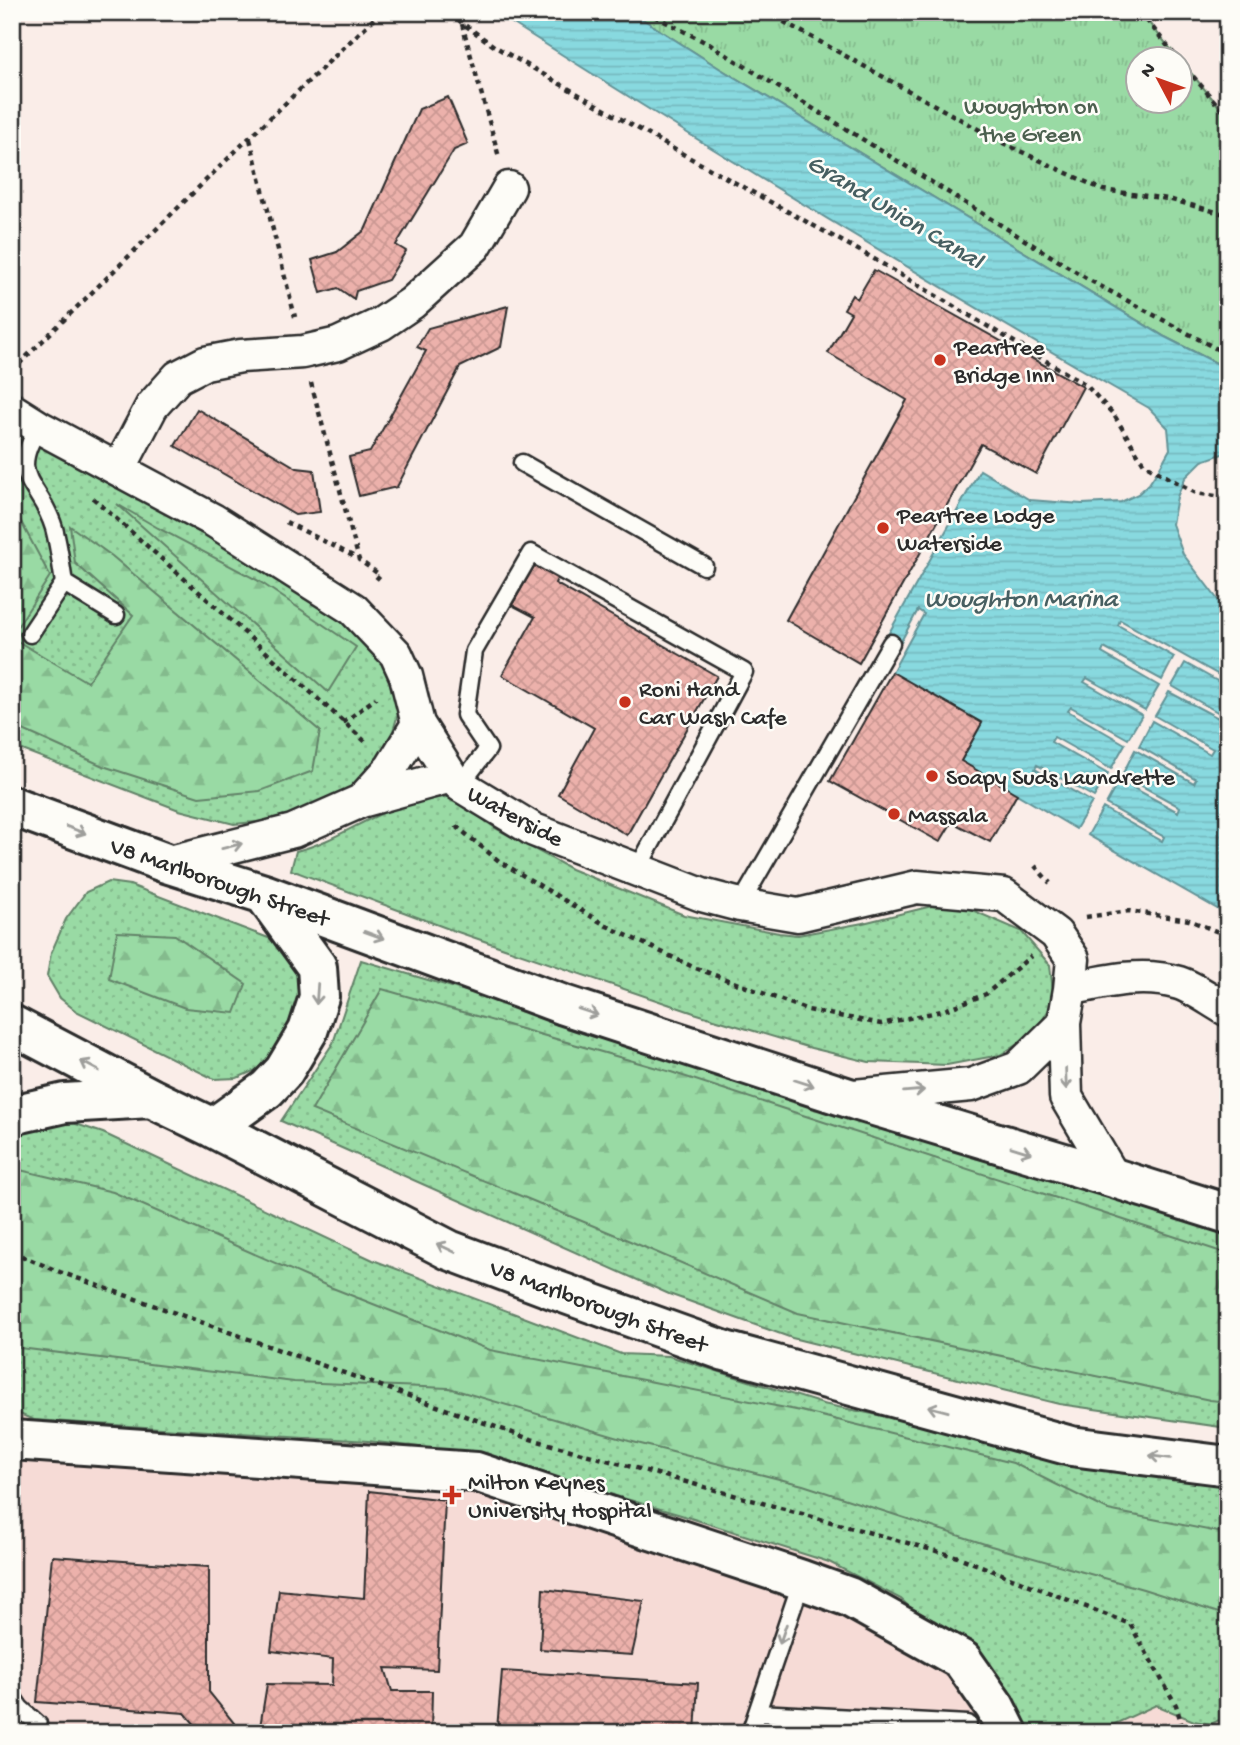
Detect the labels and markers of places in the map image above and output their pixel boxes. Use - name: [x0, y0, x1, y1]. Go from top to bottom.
- place label: Peartree Bridge Inn: [953, 335, 1055, 392]
- marker: Peartree Bridge Inn: [932, 352, 948, 368]
- place label: Peartree Lodge Waterside: [896, 503, 1055, 560]
- marker: Peartree Lodge Waterside: [875, 520, 891, 536]
- place label: Roni Hand Car Wash Cafe: [639, 677, 787, 734]
- marker: Roni Hand Car Wash Cafe: [617, 694, 633, 710]
- place label: Soapy Suds Laundrette: [946, 765, 1176, 794]
- marker: Soapy Suds Laundrette: [924, 768, 940, 784]
- place label: Massala: [908, 803, 988, 832]
- marker: Massala: [886, 806, 902, 822]
- place label: Milton Keynes University Hospital: [468, 1470, 652, 1527]
- marker: Milton Keynes University Hospital: [442, 1485, 462, 1505]

